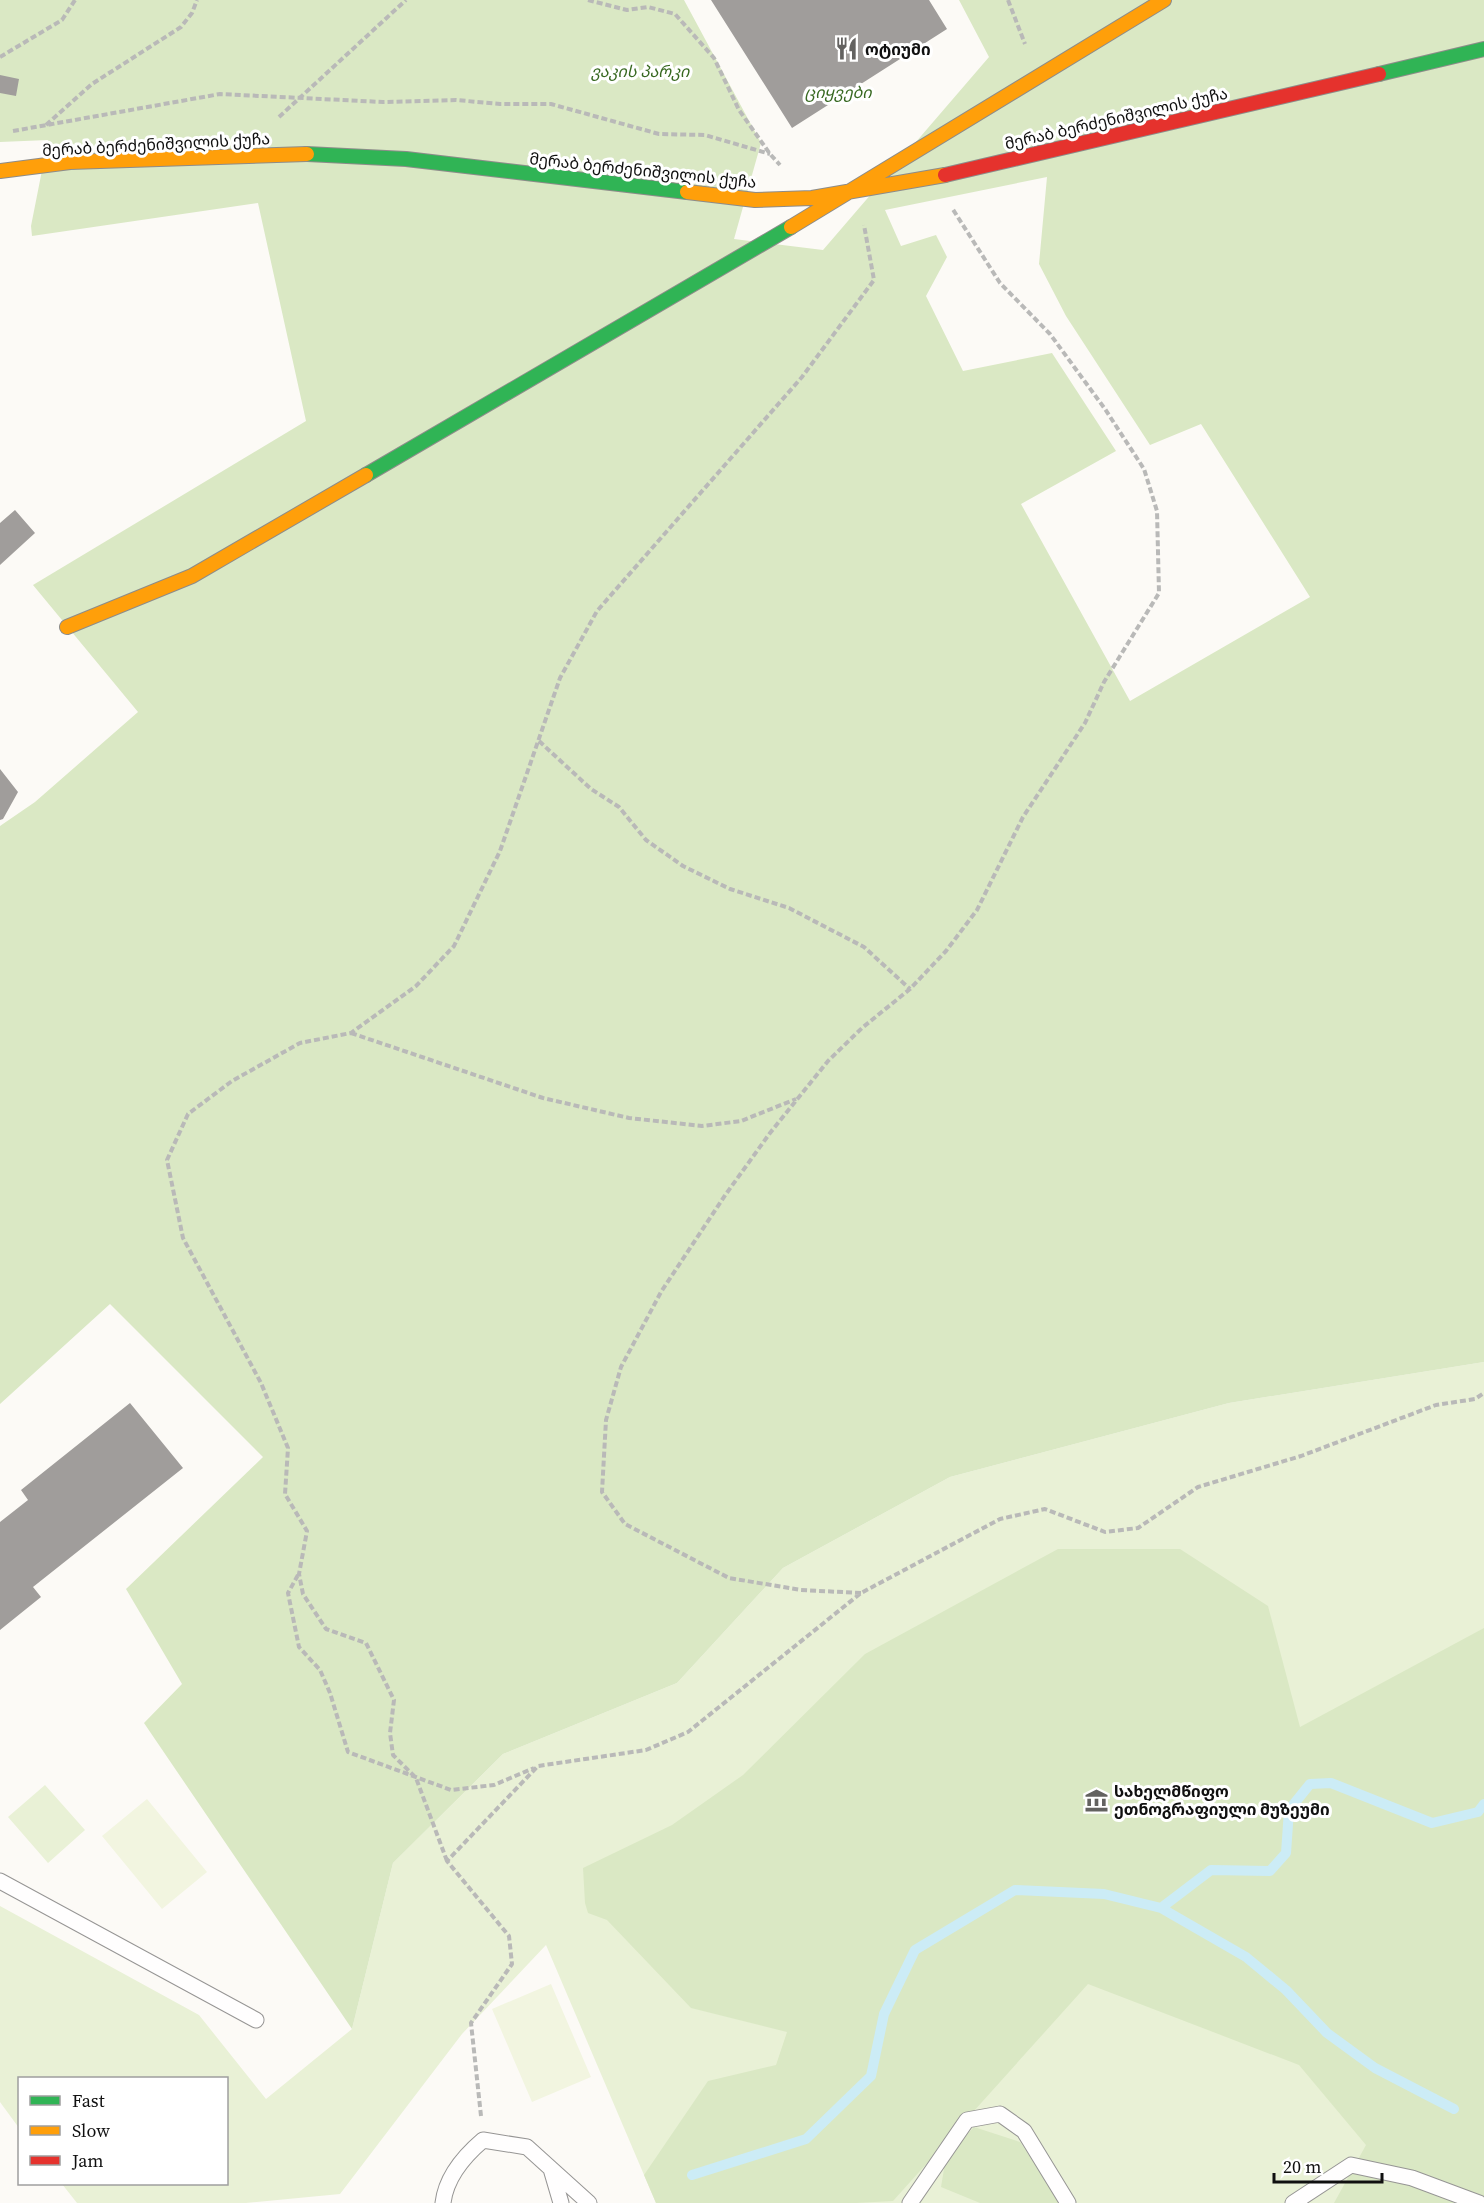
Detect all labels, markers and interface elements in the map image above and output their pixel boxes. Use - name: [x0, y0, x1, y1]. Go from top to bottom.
- restaurant icon: ოტიუმი: [834, 36, 860, 62]
- place label: ოტიუმი: [865, 38, 931, 60]
- park label: ვაკის პარკი: [591, 60, 690, 82]
- park label: ციყვები: [805, 81, 872, 103]
- street label: მერაბ ბერძენიშვილის ქუჩა: [1002, 82, 1230, 154]
- street label: მერაბ ბერძენიშვილის ქუჩა: [42, 127, 270, 161]
- street label: მერაბ ბერძენიშვილის ქუჩა: [528, 147, 758, 193]
- place label: სახელმწიფო ეთნოგრაფიული მუზეუმი: [1114, 1780, 1330, 1820]
- museum icon: სახელმწიფო ეთნოგრაფიული მუზეუმი: [1083, 1787, 1109, 1813]
- legend: [18, 2077, 228, 2185]
- text: Fast: [72, 2088, 105, 2113]
- text: Slow: [72, 2118, 110, 2143]
- scale bar: [1274, 2146, 1382, 2184]
- text: Jam: [71, 2148, 104, 2173]
- text: 20 m: [1283, 2154, 1321, 2179]

